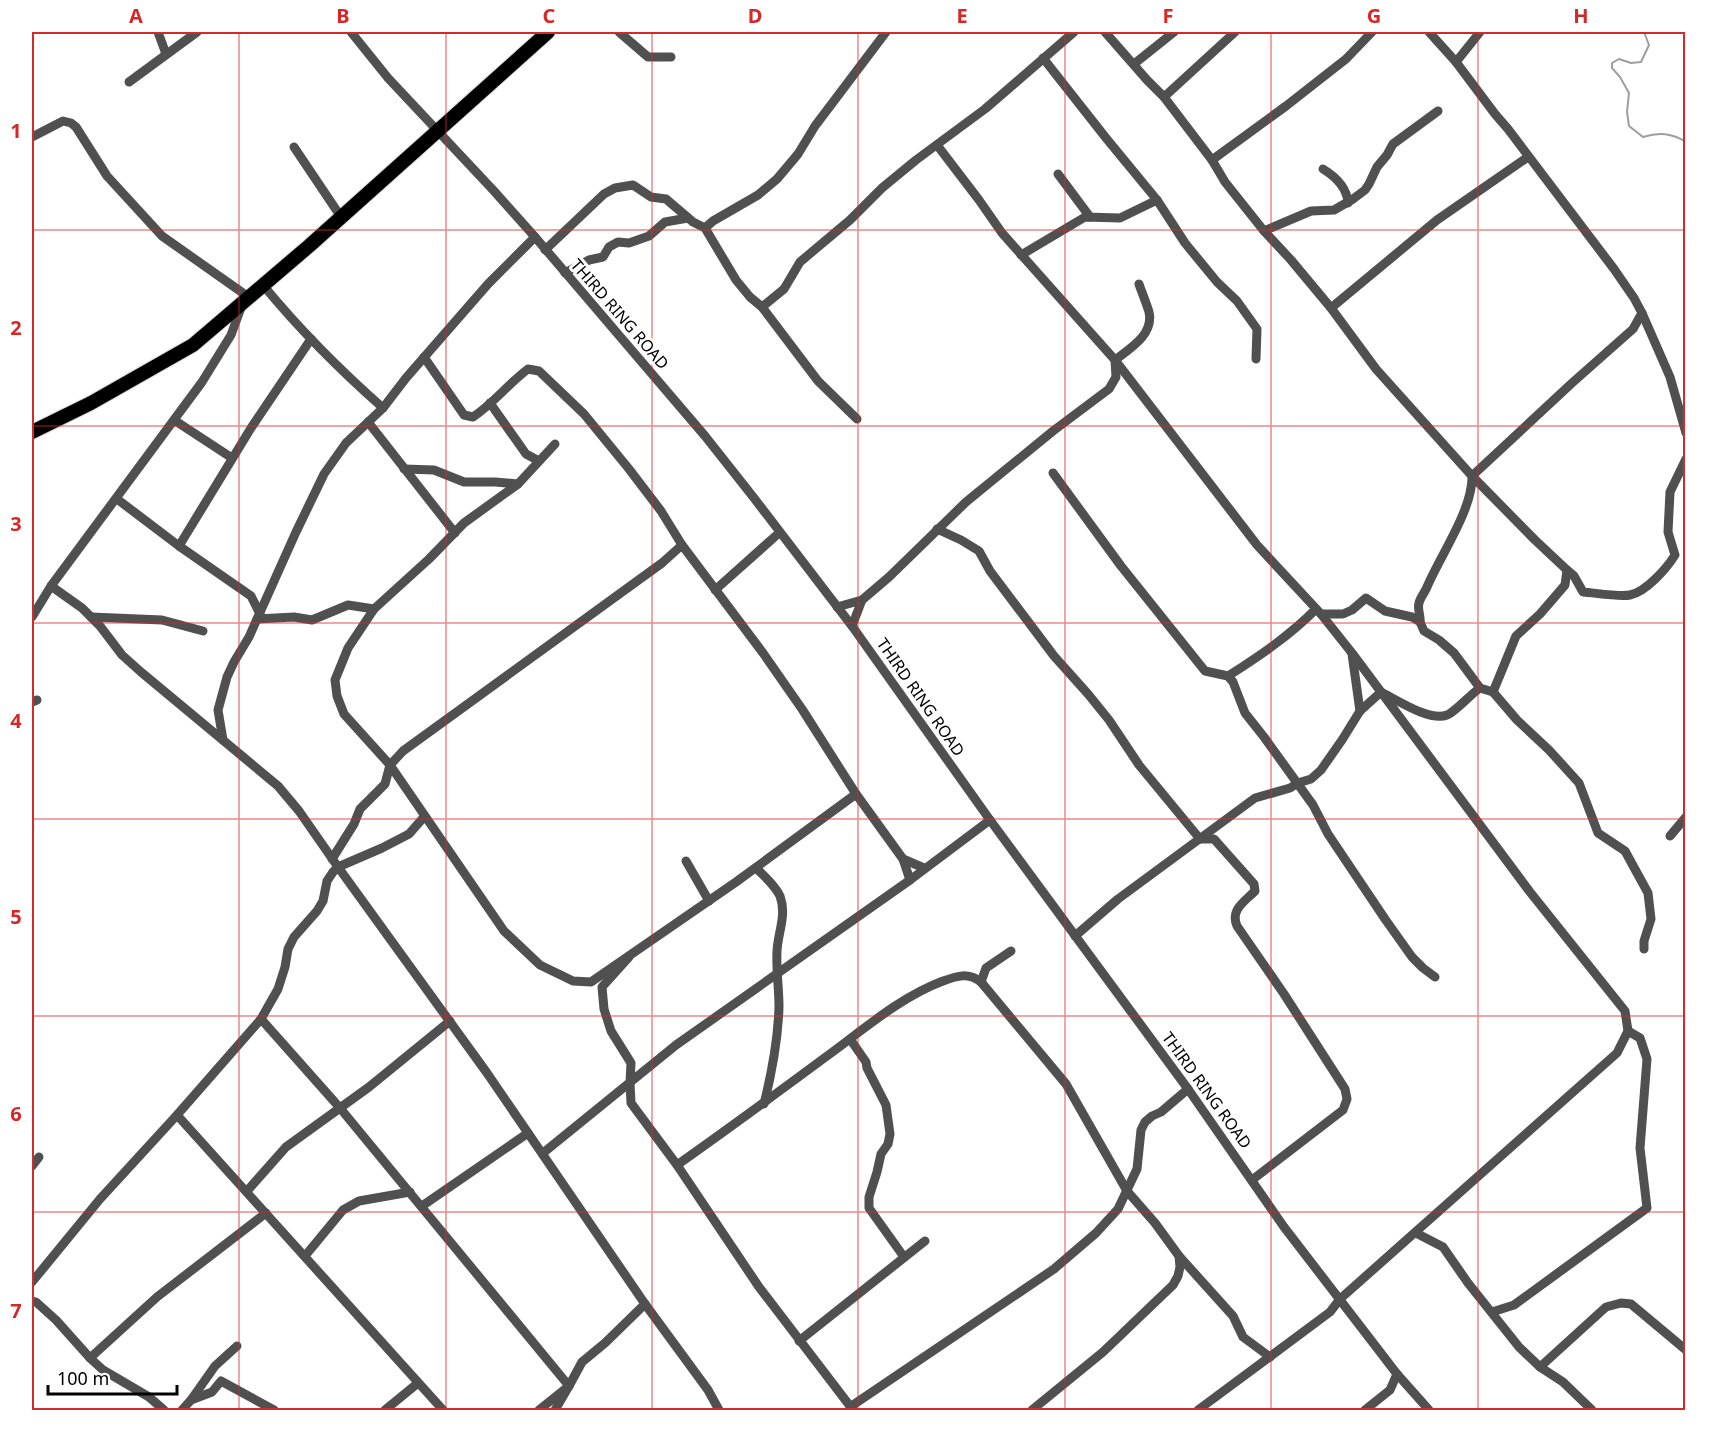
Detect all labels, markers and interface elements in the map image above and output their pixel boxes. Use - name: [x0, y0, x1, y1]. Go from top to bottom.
- text: A: [129, 2, 143, 29]
- text: B: [336, 2, 350, 29]
- text: C: [543, 2, 556, 29]
- text: D: [748, 2, 762, 29]
- text: E: [956, 2, 968, 29]
- text: F: [1163, 2, 1173, 29]
- text: G: [1367, 2, 1381, 29]
- text: H: [1573, 2, 1589, 29]
- text: 1: [10, 117, 22, 144]
- street label: THIRD RING ROAD: [566, 254, 674, 374]
- text: 2: [10, 314, 22, 341]
- text: 3: [10, 510, 22, 537]
- street label: THIRD RING ROAD: [872, 634, 970, 760]
- text: 4: [10, 707, 22, 734]
- text: 5: [10, 903, 22, 930]
- street label: THIRD RING ROAD: [1157, 1027, 1257, 1153]
- text: 6: [10, 1100, 22, 1127]
- text: 7: [10, 1297, 22, 1324]
- scale bar: [48, 1358, 177, 1396]
- text: 100 m: [57, 1366, 109, 1390]

